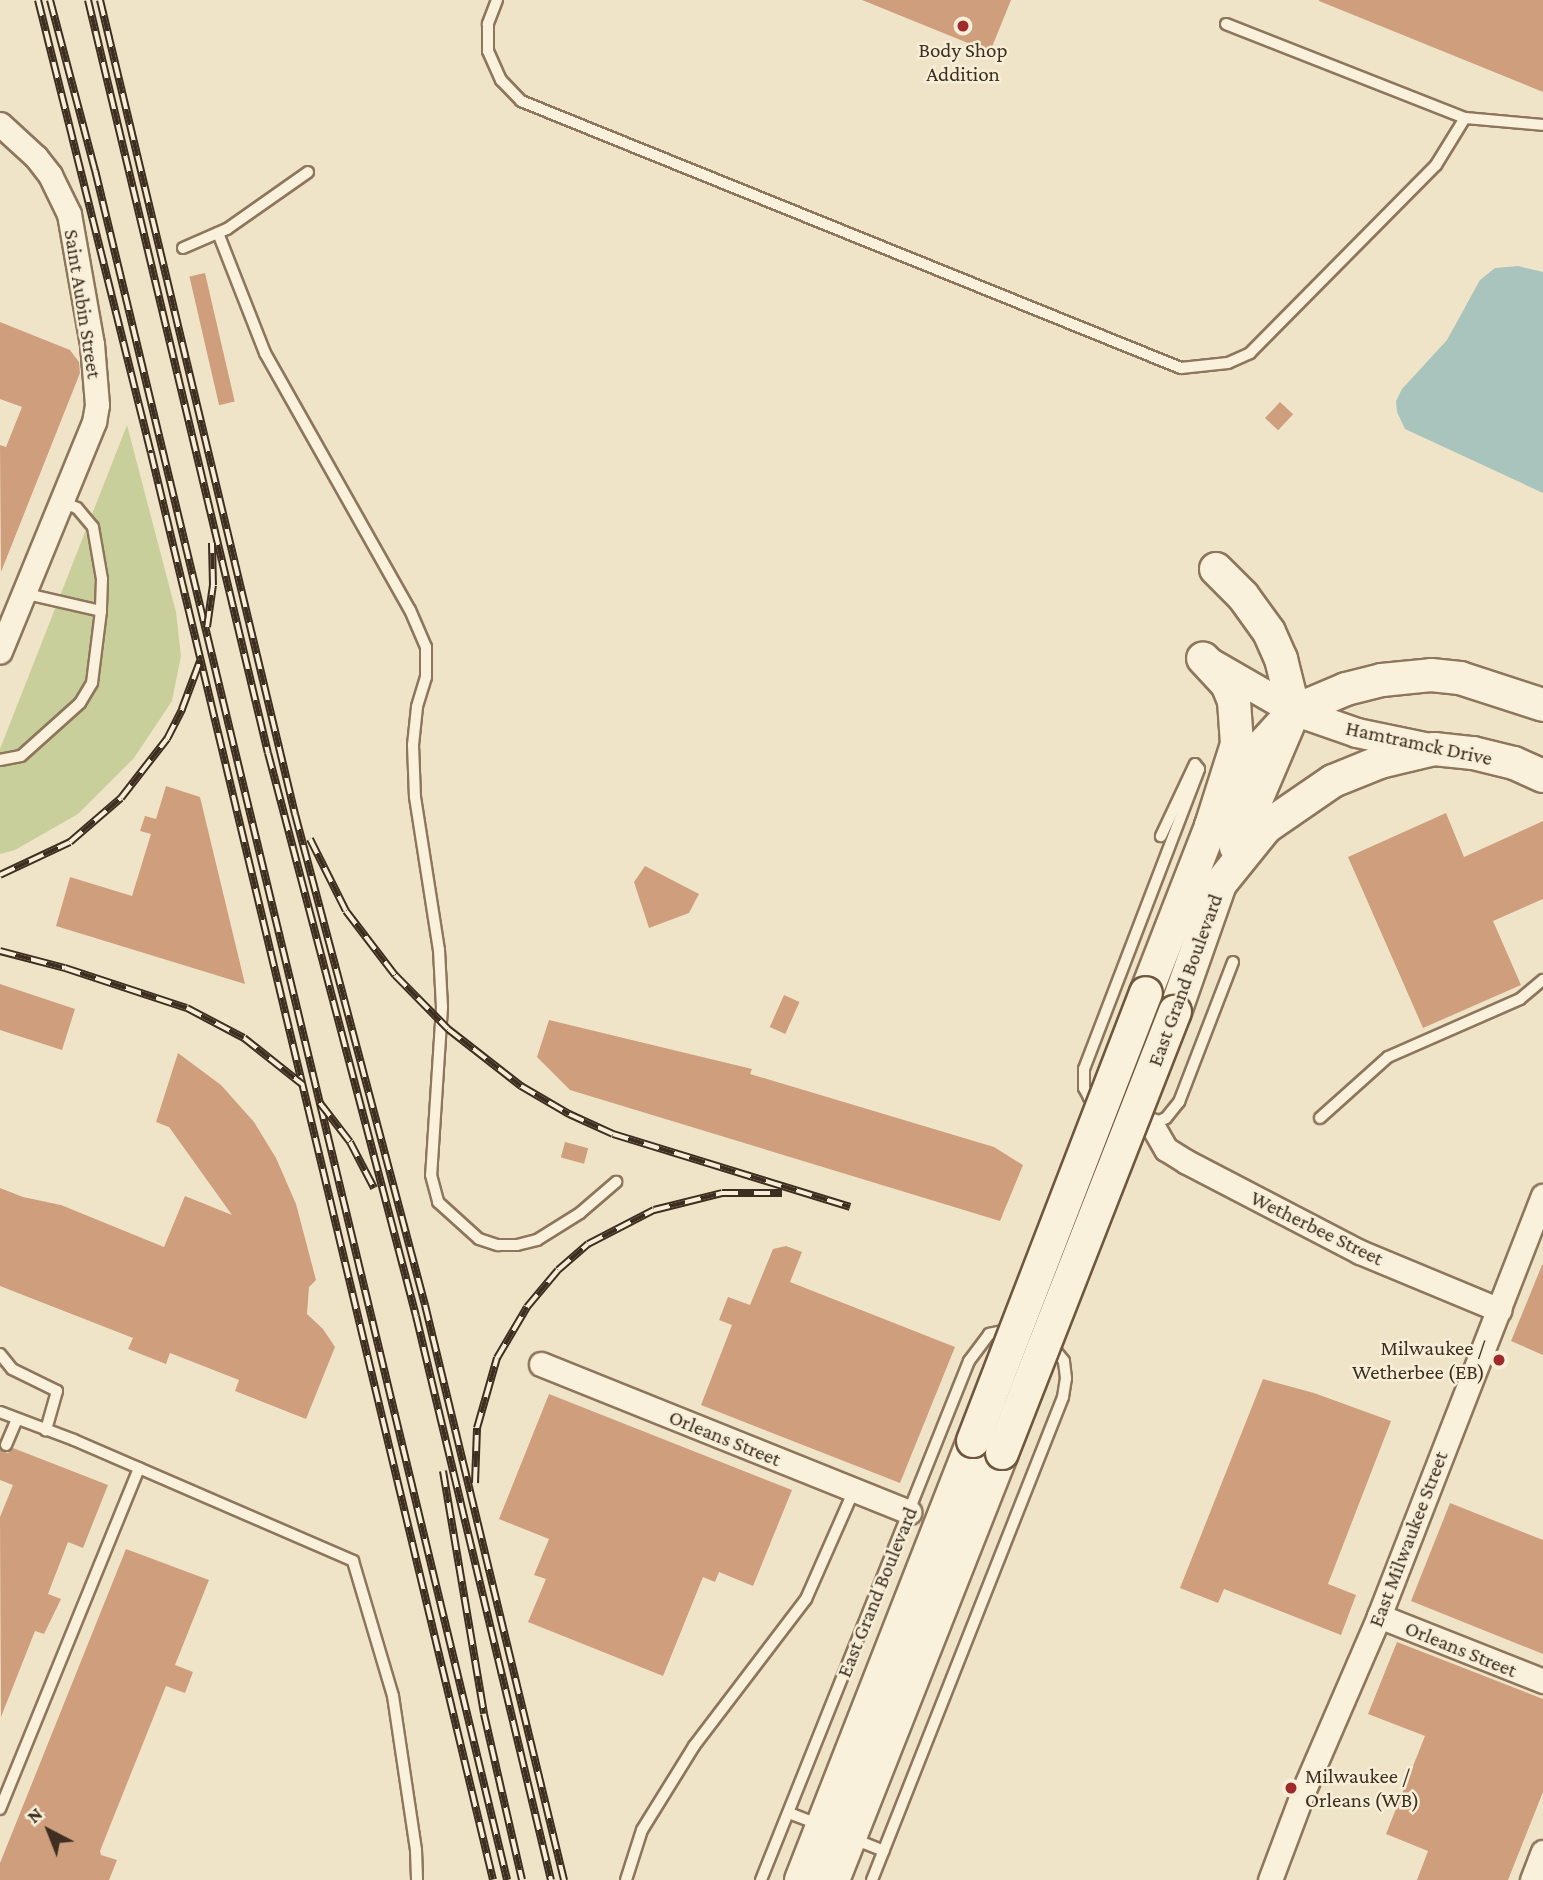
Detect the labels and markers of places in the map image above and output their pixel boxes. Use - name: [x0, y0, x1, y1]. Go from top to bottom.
- marker: Body Shop Addition: [955, 18, 971, 34]
- place label: Body Shop Addition: [918, 37, 1008, 87]
- place label: Milwaukee / Wetherbee (EB): [1352, 1335, 1485, 1385]
- marker: Milwaukee / Wetherbee (EB): [1491, 1352, 1507, 1368]
- place label: Milwaukee / Orleans (WB): [1305, 1763, 1419, 1813]
- marker: Milwaukee / Orleans (WB): [1283, 1780, 1299, 1796]

